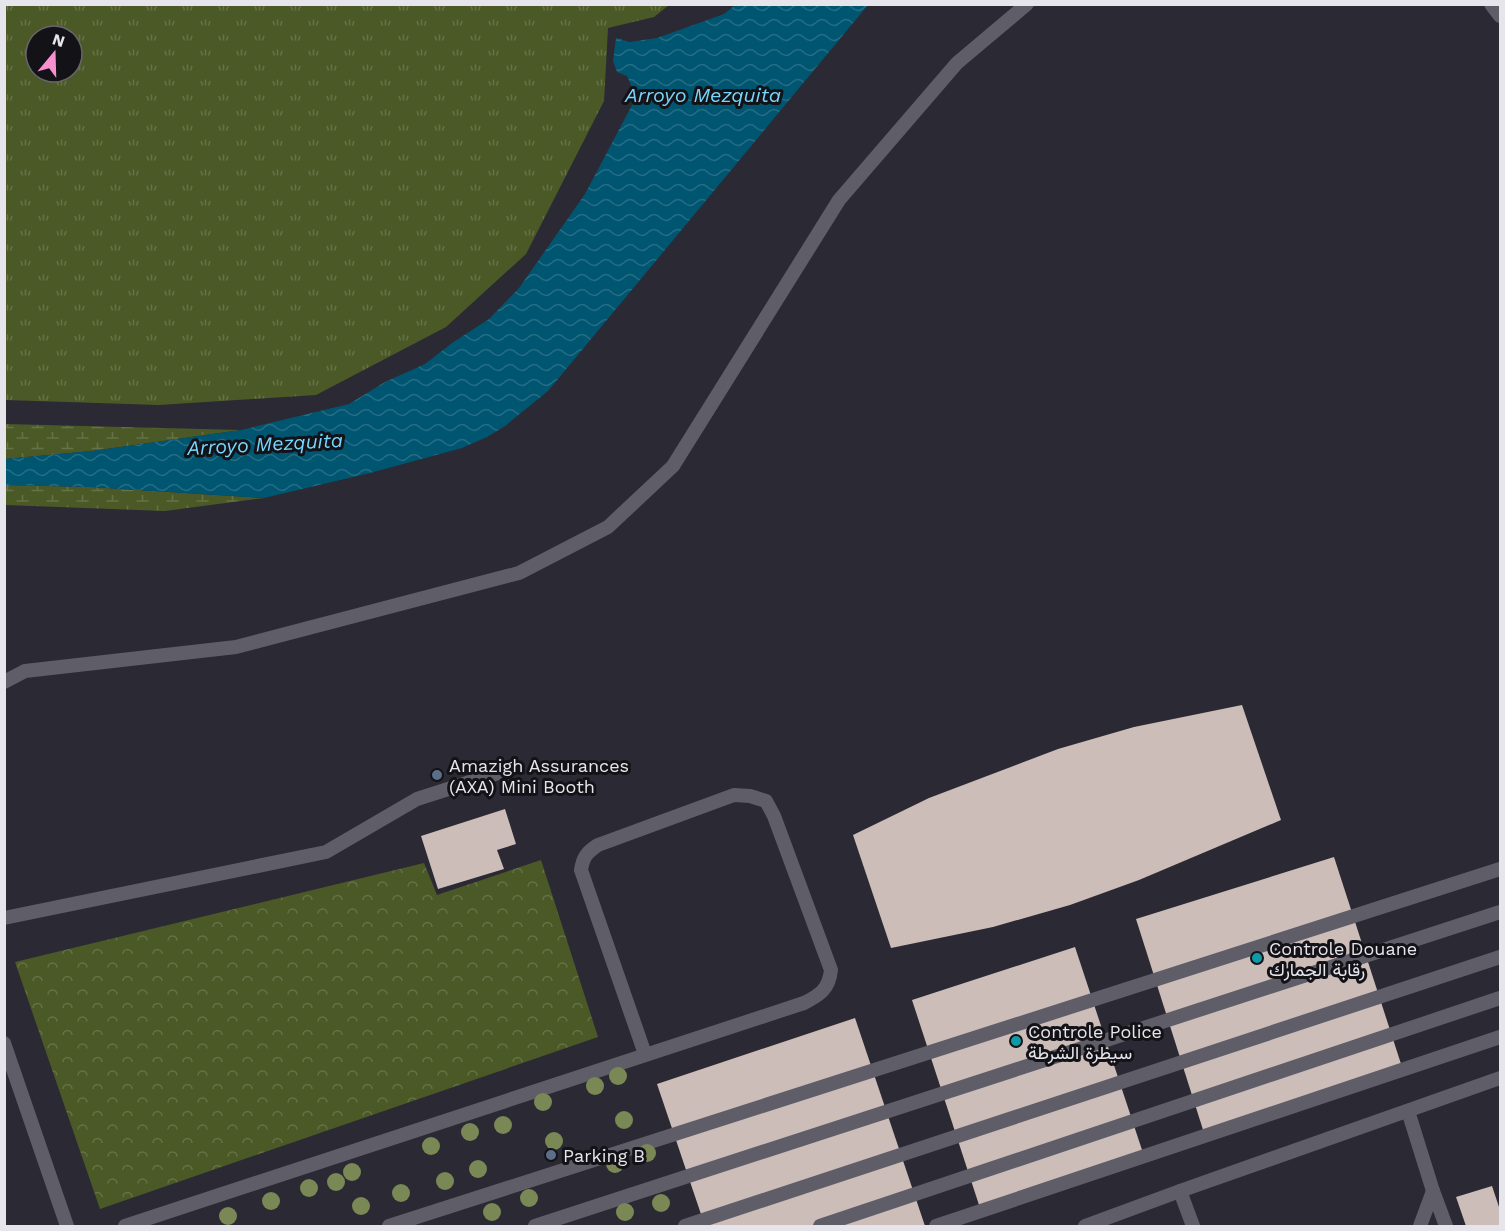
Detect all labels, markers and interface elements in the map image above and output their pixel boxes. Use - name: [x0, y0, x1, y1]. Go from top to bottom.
- north arrow: [24, 24, 84, 84]
- text: N: [50, 29, 67, 51]
- water label: Arroyo Mezquita: [624, 83, 781, 107]
- water label: Arroyo Mezquita: [185, 428, 344, 460]
- place label: Amazigh Assurances (AXA) Mini Booth: [449, 755, 629, 797]
- marker: Amazigh Assurances (AXA) Mini Booth: [430, 768, 444, 782]
- place label: Controle Douane رقابة الجمارك: [1269, 938, 1417, 981]
- marker: Controle Douane رقابة الجمارك: [1250, 951, 1264, 965]
- place label: Controle Police سيطرة الشرطة: [1028, 1021, 1162, 1064]
- marker: Controle Police سيطرة الشرطة: [1009, 1034, 1023, 1048]
- place label: Parking B: [563, 1145, 645, 1166]
- marker: Parking B: [544, 1148, 558, 1162]

